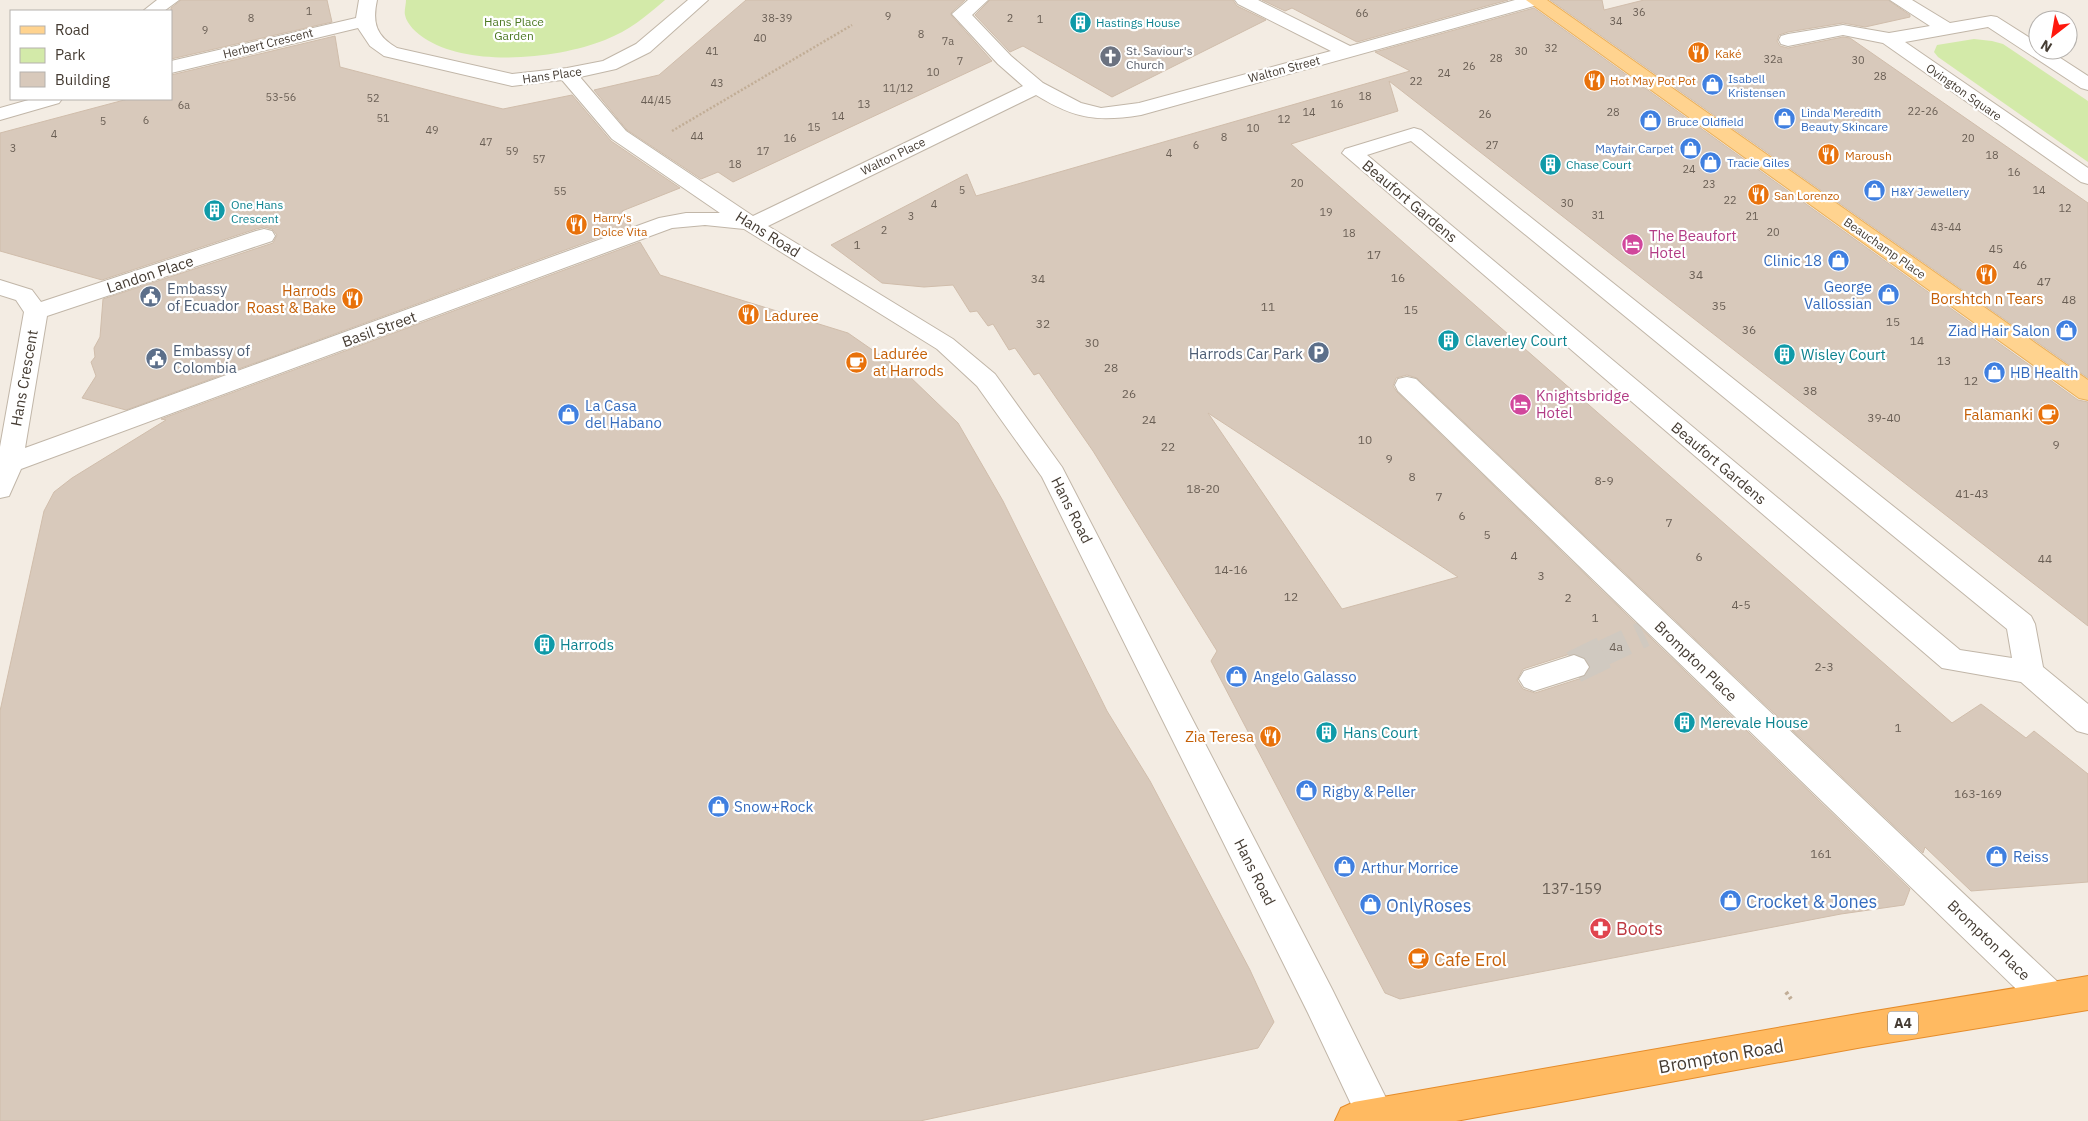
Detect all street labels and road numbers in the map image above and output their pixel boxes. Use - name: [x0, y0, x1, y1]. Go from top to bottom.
- street label: Herbert Crescent: [221, 25, 315, 61]
- street label: Walton Street: [1246, 52, 1322, 86]
- street label: Ovington Square: [1923, 60, 2005, 124]
- street label: Hans Place: [521, 63, 583, 87]
- street label: Walton Place: [858, 134, 928, 178]
- street label: Beaufort Gardens: [1358, 156, 1462, 246]
- street label: Hans Road: [732, 207, 804, 261]
- street label: Beauchamp Place: [1841, 214, 1929, 282]
- street label: Landon Place: [104, 251, 196, 297]
- street label: Basil Street: [339, 307, 419, 351]
- street label: Hans Crescent: [6, 328, 42, 428]
- street label: Beaufort Gardens: [1667, 418, 1771, 508]
- street label: Hans Road: [1047, 473, 1097, 547]
- street label: Brompton Place: [1651, 617, 1741, 705]
- street label: Hans Road: [1230, 835, 1280, 909]
- street label: Brompton Place: [1944, 896, 2034, 984]
- road number: A4: [1888, 1011, 1918, 1034]
- street label: Brompton Road: [1657, 1034, 1785, 1078]

